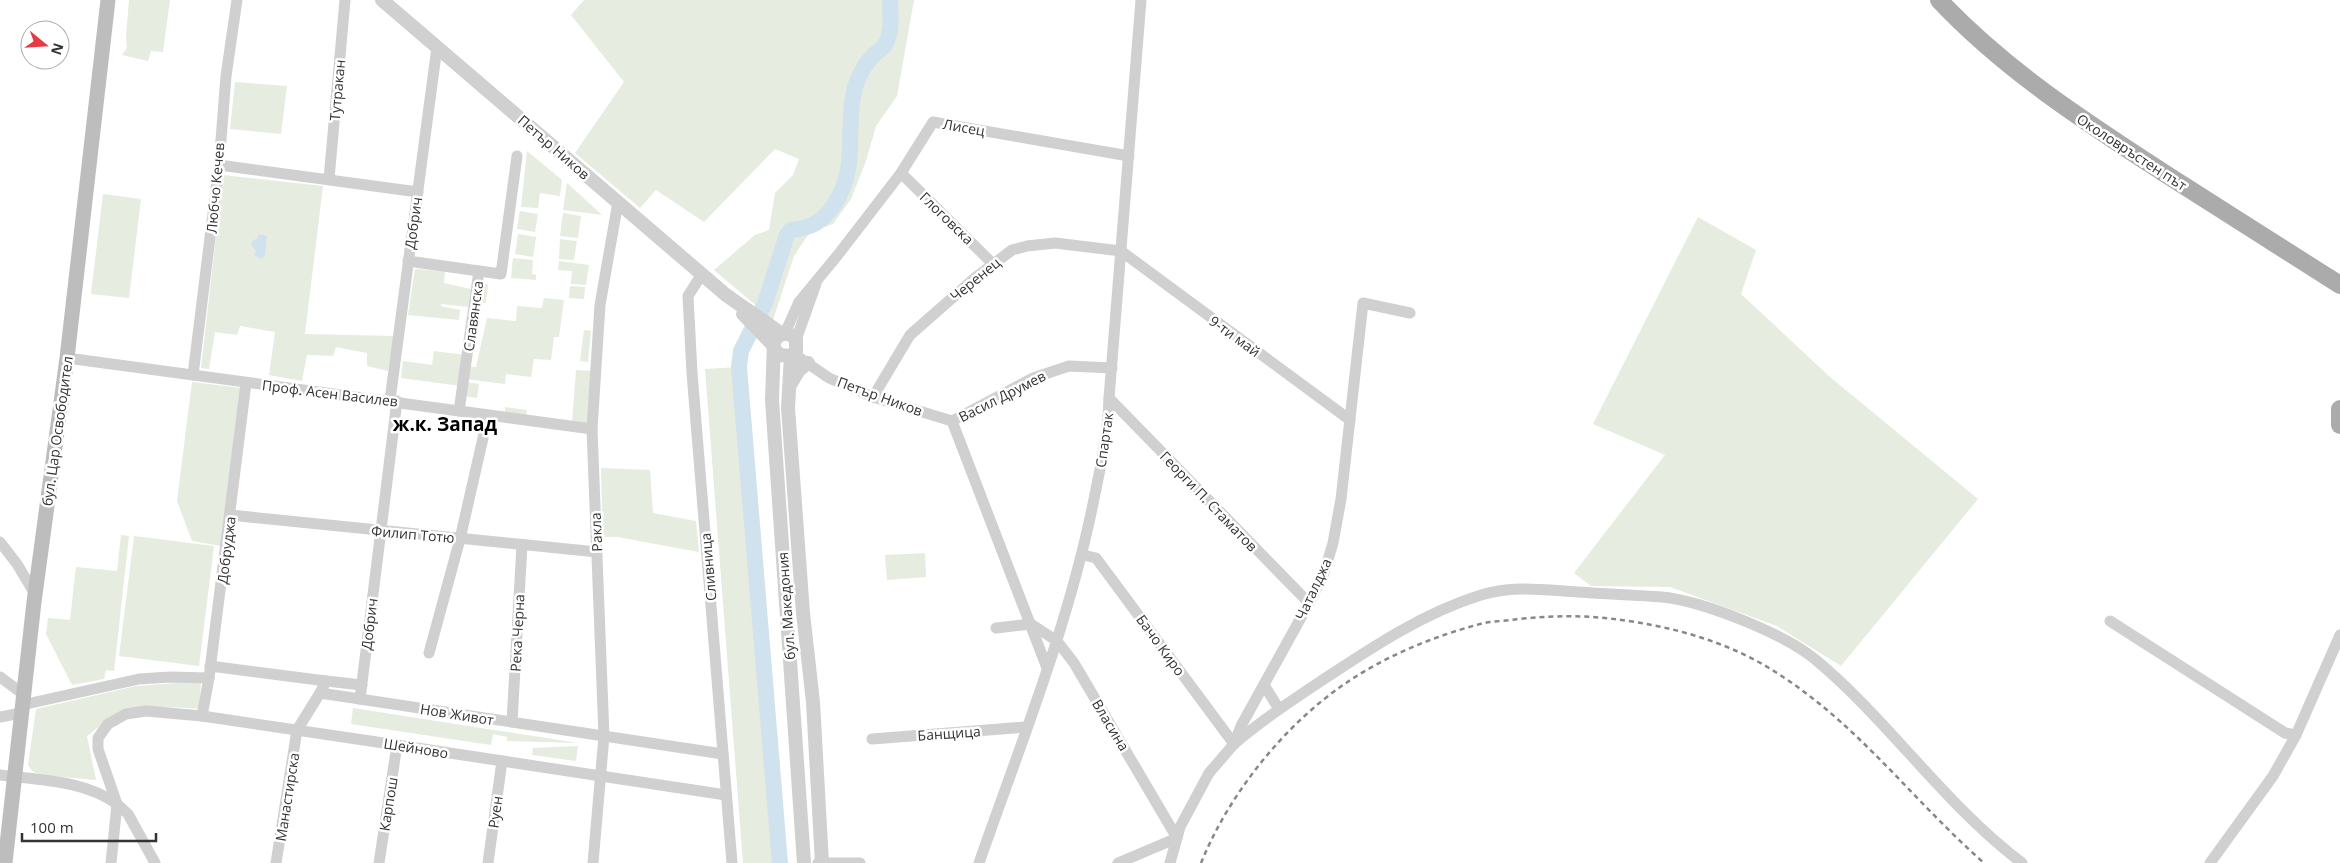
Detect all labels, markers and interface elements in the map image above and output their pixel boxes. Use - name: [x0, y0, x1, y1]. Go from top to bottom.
- north arrow: [20, 20, 70, 70]
- text: N: [47, 41, 69, 58]
- street label: Тутракан: [325, 59, 349, 121]
- street label: Околовръстен път: [2073, 109, 2191, 195]
- street label: Петър Ников: [514, 111, 594, 183]
- street label: Лисец: [942, 114, 987, 140]
- street label: Любчо Кечев: [202, 142, 228, 234]
- street label: Глоговска: [916, 188, 978, 248]
- street label: Добрич: [400, 196, 426, 250]
- street label: Черенец: [946, 253, 1004, 305]
- street label: Славянска: [459, 280, 487, 352]
- street label: 9-ти май: [1206, 311, 1264, 361]
- street label: бул. Цар Освободител: [37, 355, 77, 507]
- street label: Васил Друмев: [955, 366, 1049, 426]
- street label: Петър Ников: [835, 372, 925, 420]
- street label: Проф. Асен Василев: [261, 375, 399, 411]
- street label: Спартак: [1091, 410, 1117, 469]
- district label: ж.к. Запад: [393, 411, 498, 437]
- street label: Георги П. Стаматов: [1156, 447, 1262, 555]
- street label: Ракла: [586, 512, 606, 552]
- street label: Добруджа: [212, 515, 240, 585]
- street label: Филип Тотю: [371, 521, 455, 547]
- street label: Сливница: [696, 532, 720, 602]
- street label: бул. Македония: [773, 551, 799, 661]
- street label: Чаталджа: [1290, 555, 1336, 623]
- street label: Река Черна: [505, 594, 529, 672]
- street label: Добрич: [356, 597, 382, 651]
- street label: Бачо Киро: [1132, 611, 1190, 679]
- street label: Власина: [1088, 696, 1134, 754]
- street label: Нов Живот: [419, 699, 496, 729]
- street label: Банщица: [917, 721, 981, 745]
- street label: Шейново: [382, 734, 450, 762]
- street label: Манастирска: [271, 751, 303, 843]
- street label: Карпош: [374, 776, 402, 832]
- street label: Руен: [483, 795, 507, 829]
- scale bar: [22, 810, 156, 842]
- text: 100 m: [30, 817, 74, 837]

